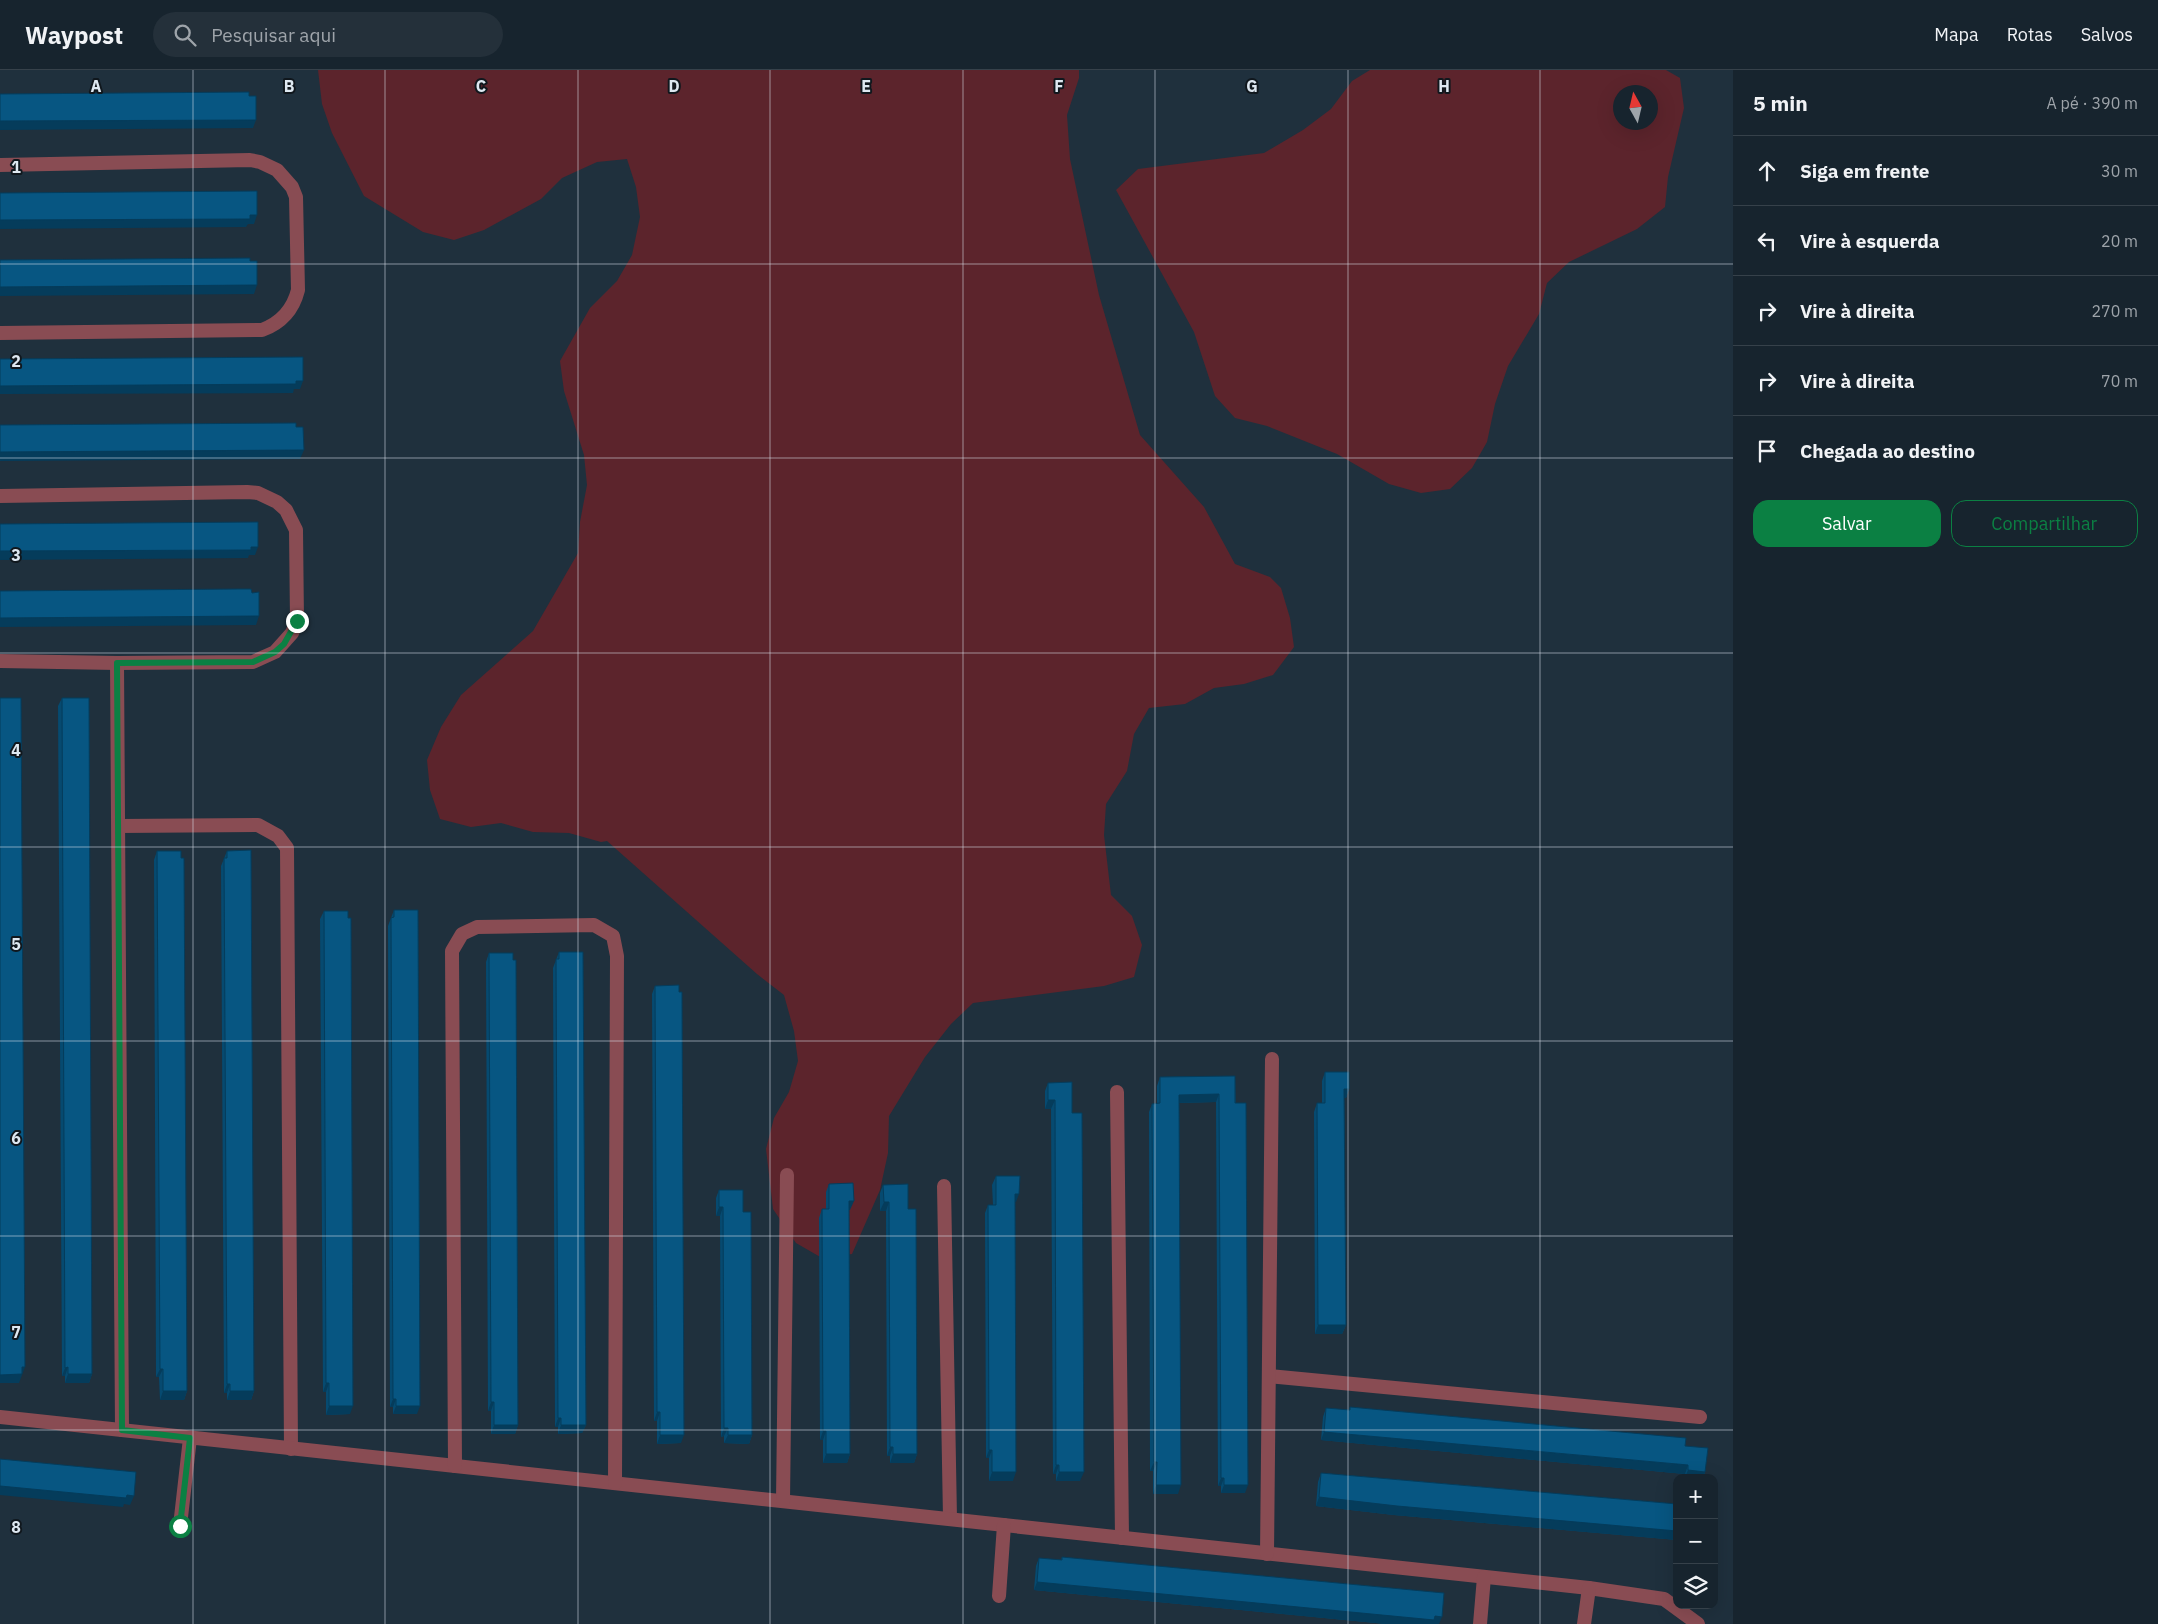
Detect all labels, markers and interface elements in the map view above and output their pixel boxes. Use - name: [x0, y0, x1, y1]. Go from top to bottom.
- search box: [153, 12, 503, 57]
- text: Waypost: [25, 19, 123, 51]
- icon: search: [171, 21, 199, 49]
- text: Pesquisar aqui: [211, 23, 336, 47]
- text: Mapa: [1934, 23, 1979, 46]
- text: Rotas: [2007, 23, 2053, 46]
- text: Salvos: [2081, 23, 2133, 46]
- text: A: [91, 76, 102, 96]
- text: B: [284, 76, 295, 96]
- text: C: [476, 76, 486, 96]
- text: D: [668, 76, 680, 96]
- text: E: [861, 76, 871, 96]
- text: F: [1054, 76, 1064, 96]
- text: G: [1246, 76, 1258, 96]
- text: H: [1438, 76, 1450, 96]
- north arrow: [1613, 85, 1658, 130]
- text: 5 min: [1753, 89, 1808, 117]
- text: A pé · 390 m: [2047, 93, 2138, 113]
- text: 1: [11, 157, 21, 177]
- icon: ahead: [1753, 157, 1781, 185]
- text: Siga em frente: [1800, 159, 1930, 183]
- text: 30 m: [2101, 161, 2138, 181]
- icon: left: [1753, 227, 1781, 255]
- text: Vire à esquerda: [1800, 229, 1940, 253]
- text: 20 m: [2101, 231, 2138, 251]
- icon: right: [1753, 297, 1781, 325]
- text: Vire à direita: [1800, 299, 1915, 323]
- text: 270 m: [2091, 301, 2138, 321]
- text: 2: [11, 351, 21, 371]
- icon: right: [1753, 367, 1781, 395]
- text: Vire à direita: [1800, 369, 1915, 393]
- text: 70 m: [2101, 371, 2138, 391]
- icon: arrive: [1753, 437, 1781, 465]
- text: Chegada ao destino: [1800, 439, 1975, 463]
- button: Salvar: [1753, 500, 1941, 547]
- button: Compartilhar: [1951, 500, 2138, 547]
- text: 3: [11, 545, 21, 565]
- route end: [286, 610, 309, 633]
- text: 4: [11, 740, 21, 760]
- text: 5: [11, 934, 21, 954]
- text: 6: [11, 1128, 21, 1148]
- text: 7: [11, 1322, 21, 1342]
- map controls: [1673, 1474, 1718, 1609]
- button: +: [1673, 1474, 1718, 1519]
- route start: [169, 1515, 192, 1538]
- text: 8: [11, 1517, 21, 1537]
- button: −: [1673, 1519, 1718, 1564]
- button: layers: [1673, 1564, 1718, 1609]

